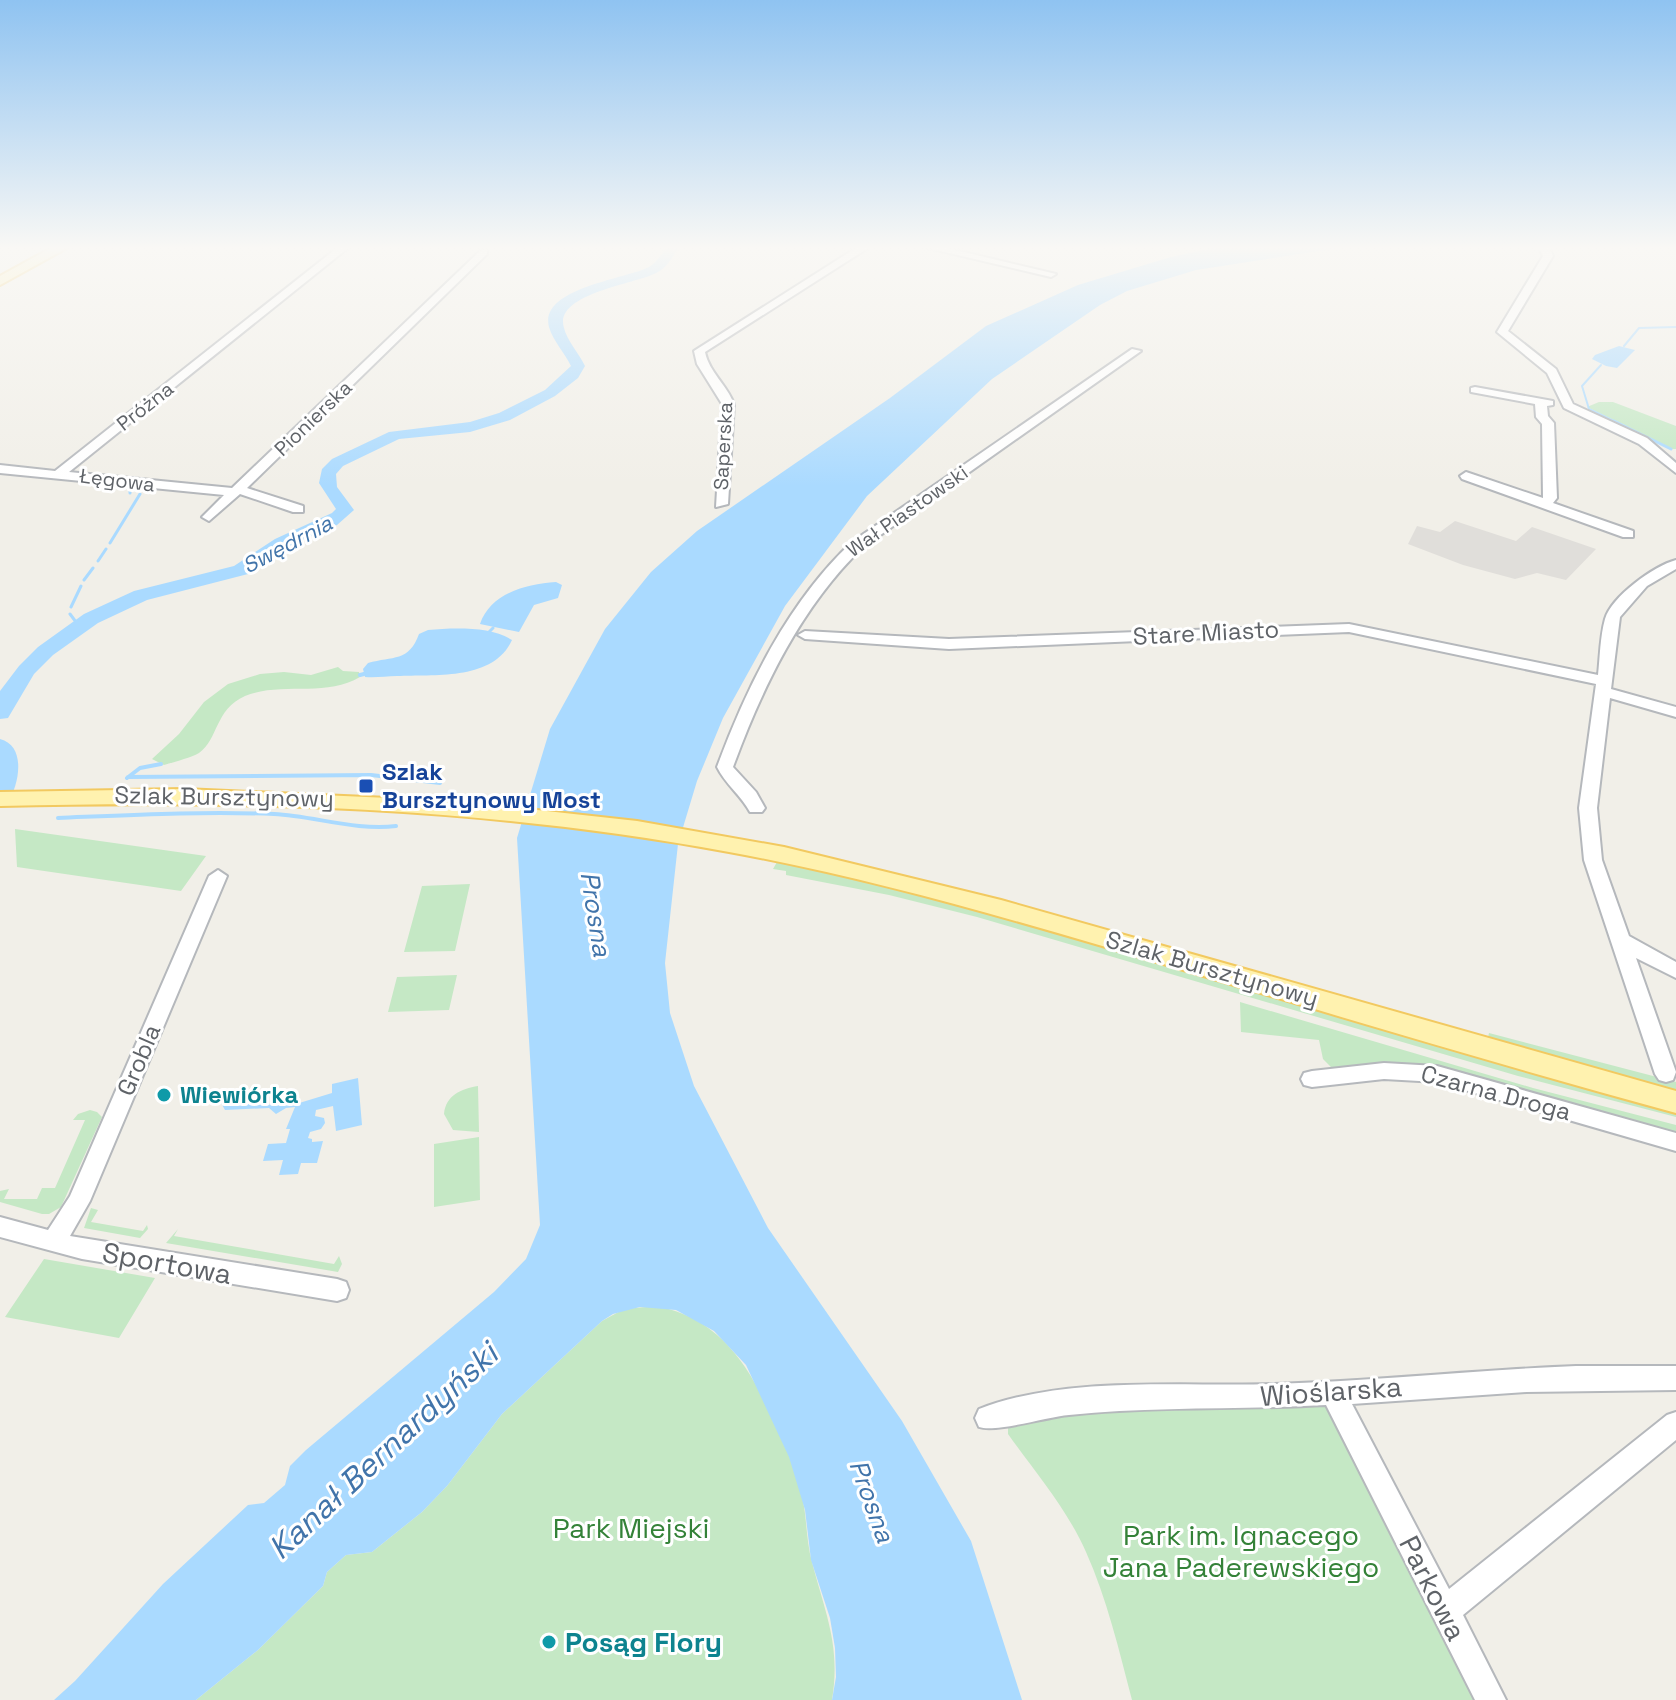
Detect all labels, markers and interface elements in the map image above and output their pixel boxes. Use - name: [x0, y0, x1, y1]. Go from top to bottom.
- street label: Pionierska: [269, 375, 357, 461]
- street label: Próżna: [111, 376, 179, 436]
- street label: Saperska: [708, 401, 738, 491]
- street label: Wał Piastowski: [841, 459, 973, 563]
- street label: Łęgowa: [78, 462, 156, 498]
- water label: Swędrnia: [237, 508, 337, 579]
- street label: Stare Miasto: [1132, 613, 1280, 652]
- place label: Szlak Bursztynowy Most: [382, 756, 601, 815]
- marker: Szlak Bursztynowy Most: [357, 777, 375, 795]
- street label: Szlak Bursztynowy: [114, 779, 334, 814]
- water label: Prosna: [573, 869, 620, 960]
- street label: Szlak Bursztynowy: [1102, 923, 1322, 1014]
- street label: Grobla: [110, 1019, 167, 1100]
- street label: Czarna Droga: [1418, 1058, 1575, 1127]
- place label: Wiewiórka: [180, 1079, 298, 1110]
- marker: Wiewiórka: [155, 1086, 173, 1104]
- street label: Sportowa: [99, 1234, 235, 1292]
- water label: Kanał Bernardyński: [260, 1332, 509, 1568]
- street label: Wioślarska: [1259, 1368, 1403, 1414]
- water label: Prosna: [841, 1455, 903, 1548]
- park label: Park Miejski: [553, 1510, 709, 1546]
- park label: Park im. Ignacego Jana Paderewskiego: [1103, 1517, 1379, 1585]
- street label: Parkowa: [1391, 1530, 1475, 1646]
- place label: Posąg Flory: [565, 1624, 722, 1660]
- marker: Posąg Flory: [540, 1633, 558, 1651]

